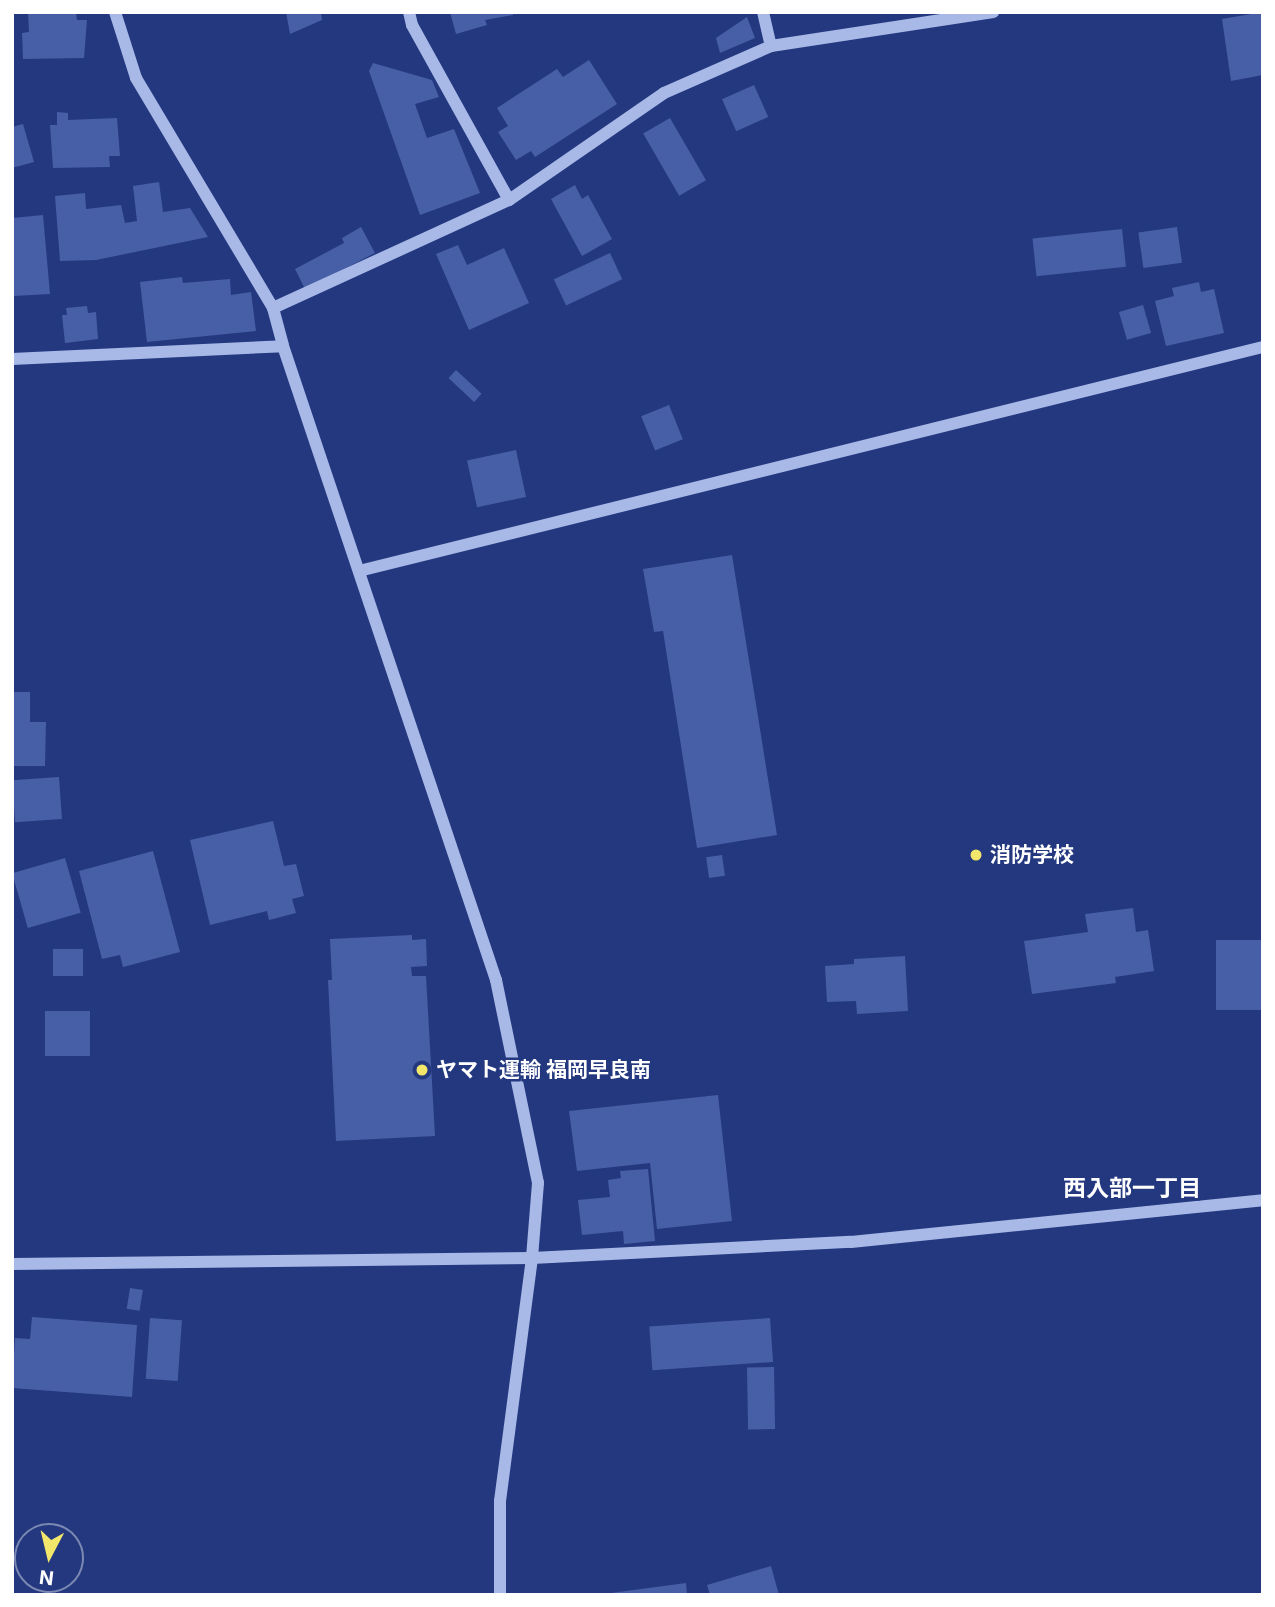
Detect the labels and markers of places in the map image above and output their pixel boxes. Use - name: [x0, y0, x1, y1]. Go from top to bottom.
- place label: 消防学校: [990, 842, 1074, 868]
- marker: 消防学校: [968, 847, 984, 863]
- place label: ヤマト運輸 福岡早良南: [436, 1057, 651, 1083]
- marker: ヤマト運輸 福岡早良南: [414, 1062, 430, 1078]

